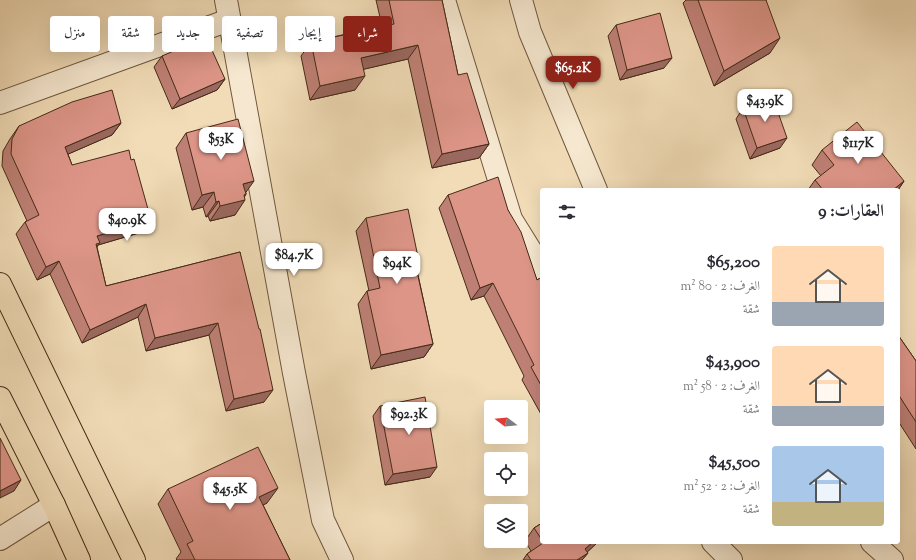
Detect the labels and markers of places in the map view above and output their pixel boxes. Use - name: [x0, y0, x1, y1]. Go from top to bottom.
- pin: $65.2K: [540, 56, 606, 90]
- pin: $43.9K: [732, 89, 798, 123]
- pin: $53K: [197, 127, 245, 161]
- pin: $117K: [830, 131, 886, 165]
- pin: $40.9K: [94, 208, 160, 242]
- pin: $84.7K: [261, 243, 327, 277]
- pin: $94K: [373, 251, 421, 285]
- pin: $92.3K: [376, 402, 442, 436]
- pin: $45.5K: [197, 477, 263, 511]

